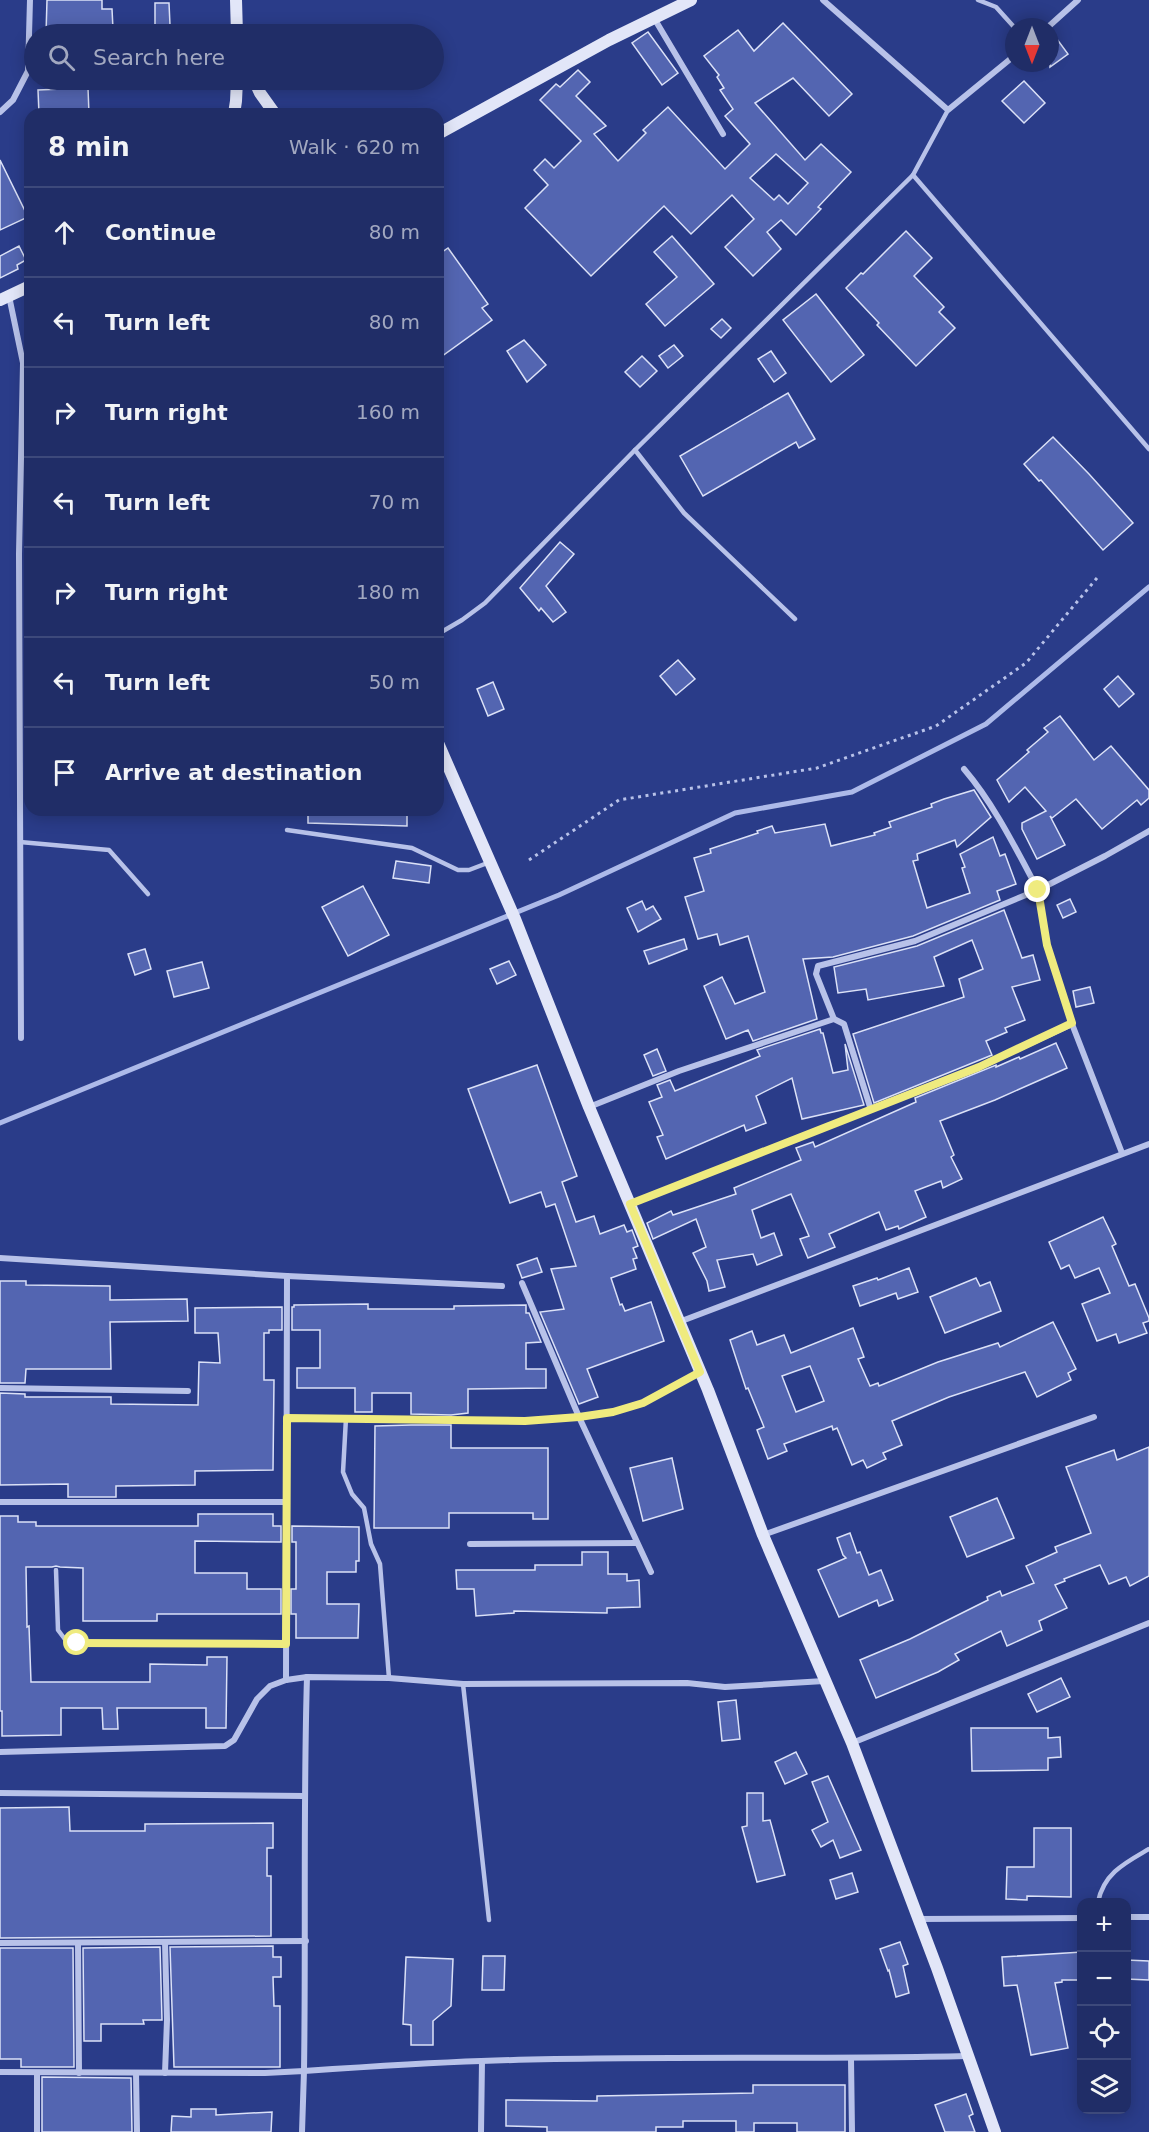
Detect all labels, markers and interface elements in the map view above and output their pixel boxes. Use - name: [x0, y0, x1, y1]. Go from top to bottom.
- north arrow: [1005, 18, 1059, 72]
- search box: [24, 24, 444, 90]
- icon: search: [45, 41, 78, 74]
- text: Search here: [93, 45, 225, 70]
- text: 8 min: [48, 132, 130, 162]
- text: Walk · 620 m: [289, 135, 420, 159]
- icon: ahead: [48, 216, 81, 249]
- text: Continue: [105, 220, 216, 245]
- text: 80 m: [369, 220, 420, 244]
- icon: left: [48, 306, 81, 339]
- text: Turn left: [105, 310, 210, 335]
- text: 80 m: [369, 310, 420, 334]
- icon: right: [48, 396, 81, 429]
- text: Turn right: [105, 400, 228, 425]
- text: 160 m: [356, 400, 420, 424]
- icon: left: [48, 486, 81, 519]
- text: Turn left: [105, 490, 210, 515]
- text: 70 m: [369, 490, 420, 514]
- icon: right: [48, 576, 81, 609]
- text: Turn right: [105, 580, 228, 605]
- text: 180 m: [356, 580, 420, 604]
- icon: left: [48, 666, 81, 699]
- text: Turn left: [105, 670, 210, 695]
- text: 50 m: [369, 670, 420, 694]
- icon: arrive: [48, 756, 81, 789]
- text: Arrive at destination: [105, 760, 362, 785]
- route end: [1024, 876, 1050, 902]
- route start: [63, 1629, 89, 1655]
- map controls: [1077, 1898, 1131, 2114]
- button: +: [1077, 1898, 1131, 1952]
- button: −: [1077, 1952, 1131, 2006]
- button: locate: [1077, 2006, 1131, 2060]
- button: layers: [1077, 2060, 1131, 2114]

